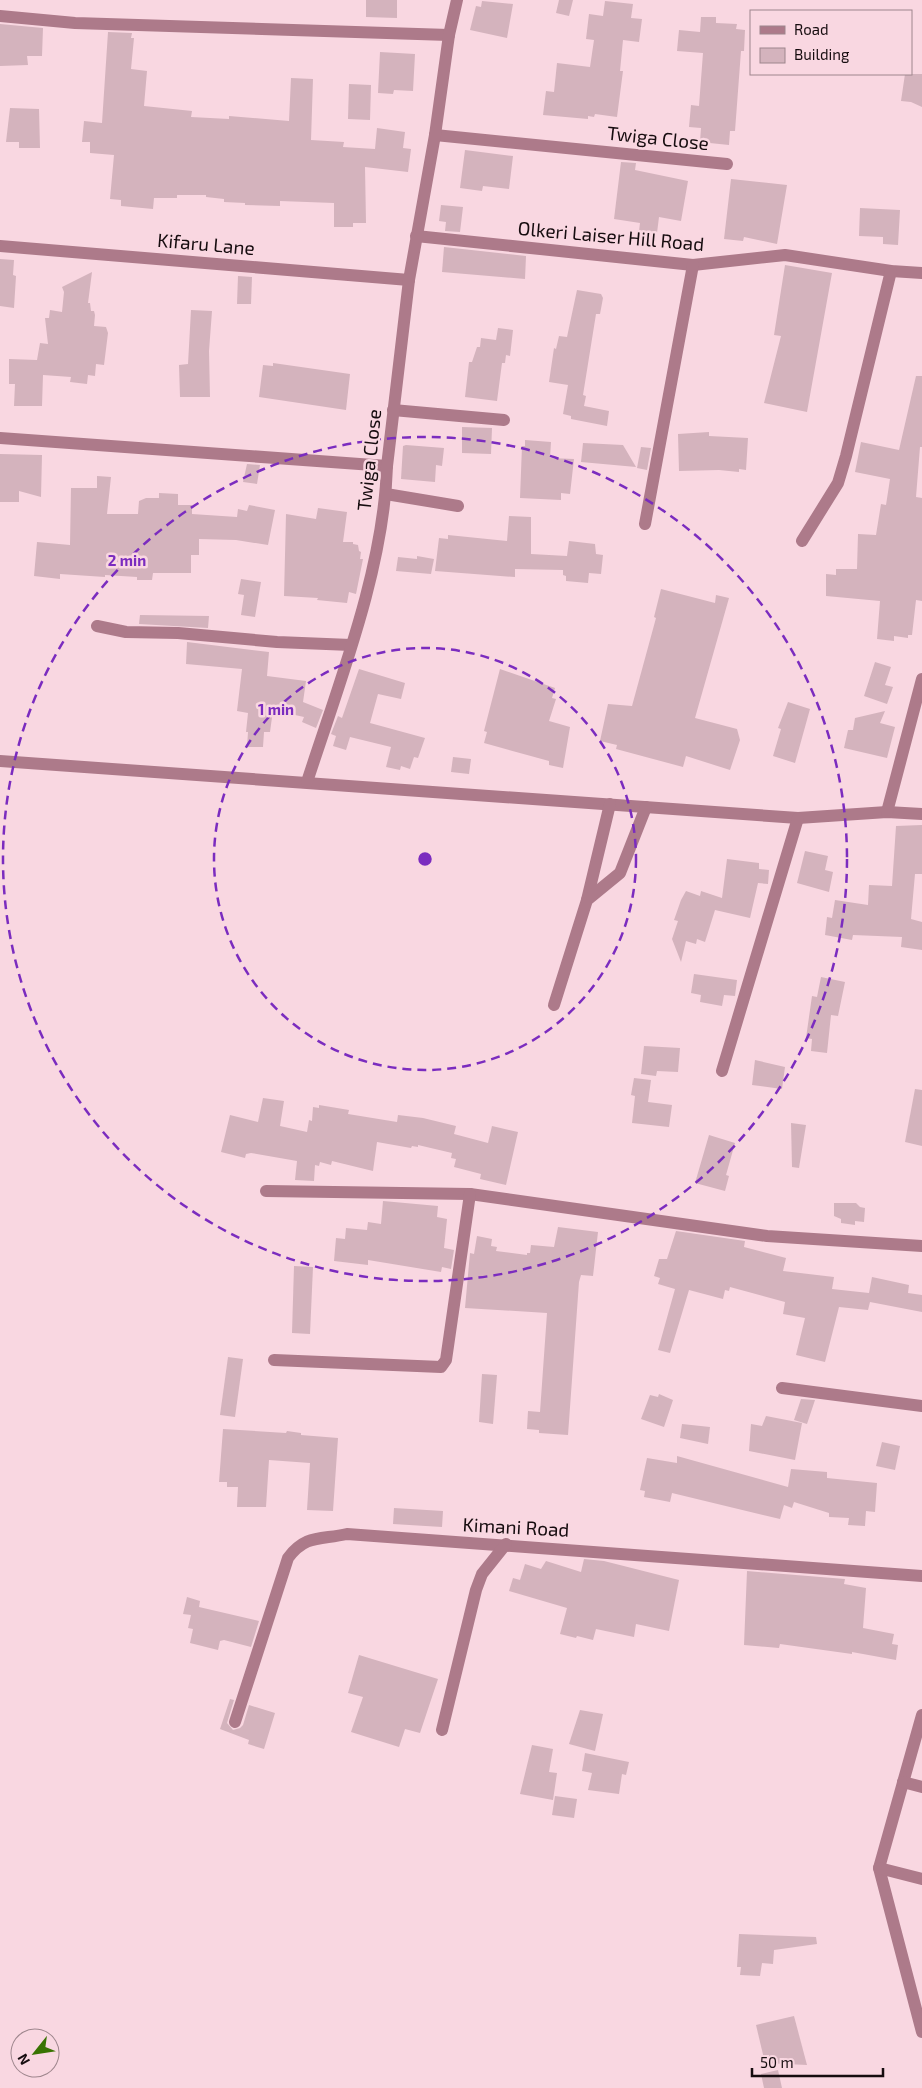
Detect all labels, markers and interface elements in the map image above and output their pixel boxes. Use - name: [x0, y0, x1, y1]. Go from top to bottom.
- legend: [750, 10, 912, 75]
- text: Road: [794, 20, 829, 38]
- text: Building: [794, 45, 850, 63]
- street label: Twiga Close: [606, 121, 710, 154]
- street label: Olkeri Laiser Hill Road: [517, 216, 705, 255]
- street label: Kifaru Lane: [156, 228, 256, 259]
- street label: Twiga Close: [352, 408, 385, 512]
- text: 2 min: [108, 551, 146, 569]
- text: 1 min: [258, 700, 294, 718]
- centre of rings: [416, 850, 434, 868]
- street label: Kimani Road: [462, 1512, 570, 1541]
- north arrow: [10, 2028, 60, 2078]
- scale bar: [752, 2046, 883, 2078]
- text: N: [13, 2051, 33, 2068]
- text: 50 m: [760, 2053, 794, 2071]

